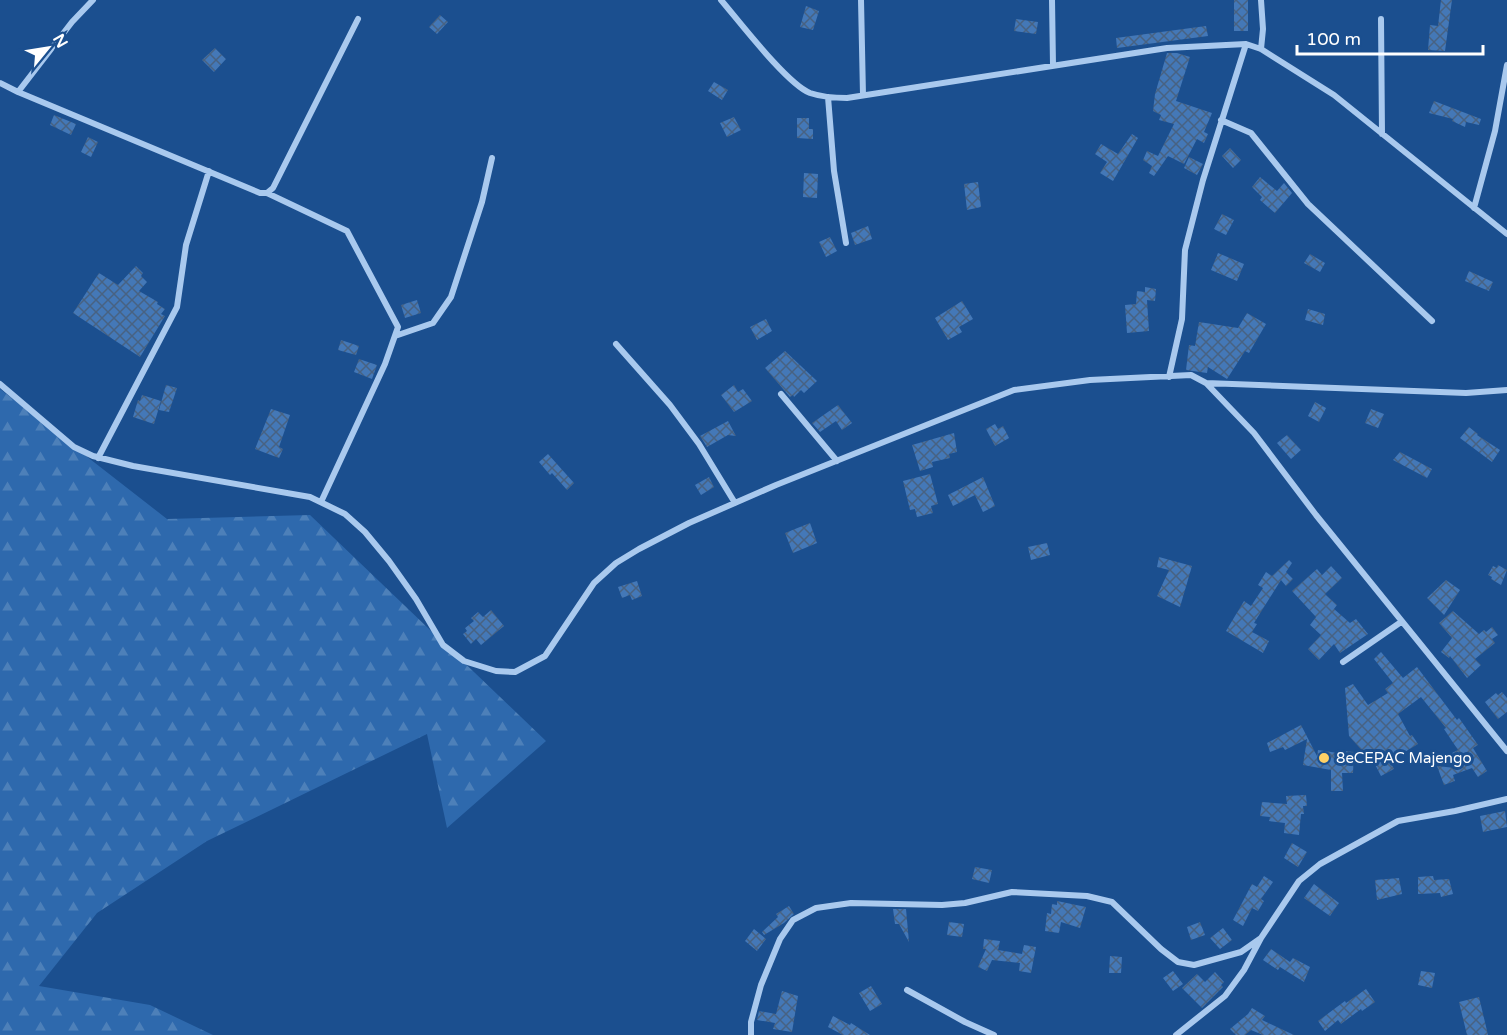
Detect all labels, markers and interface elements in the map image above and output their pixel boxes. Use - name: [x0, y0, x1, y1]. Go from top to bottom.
- north arrow: [18, 18, 78, 78]
- scale bar: [1297, 18, 1483, 56]
- text: 100 m: [1306, 28, 1361, 50]
- text: N: [48, 30, 72, 52]
- place label: 8eCEPAC Majengo: [1336, 749, 1472, 767]
- marker: 8eCEPAC Majengo: [1317, 751, 1331, 765]

